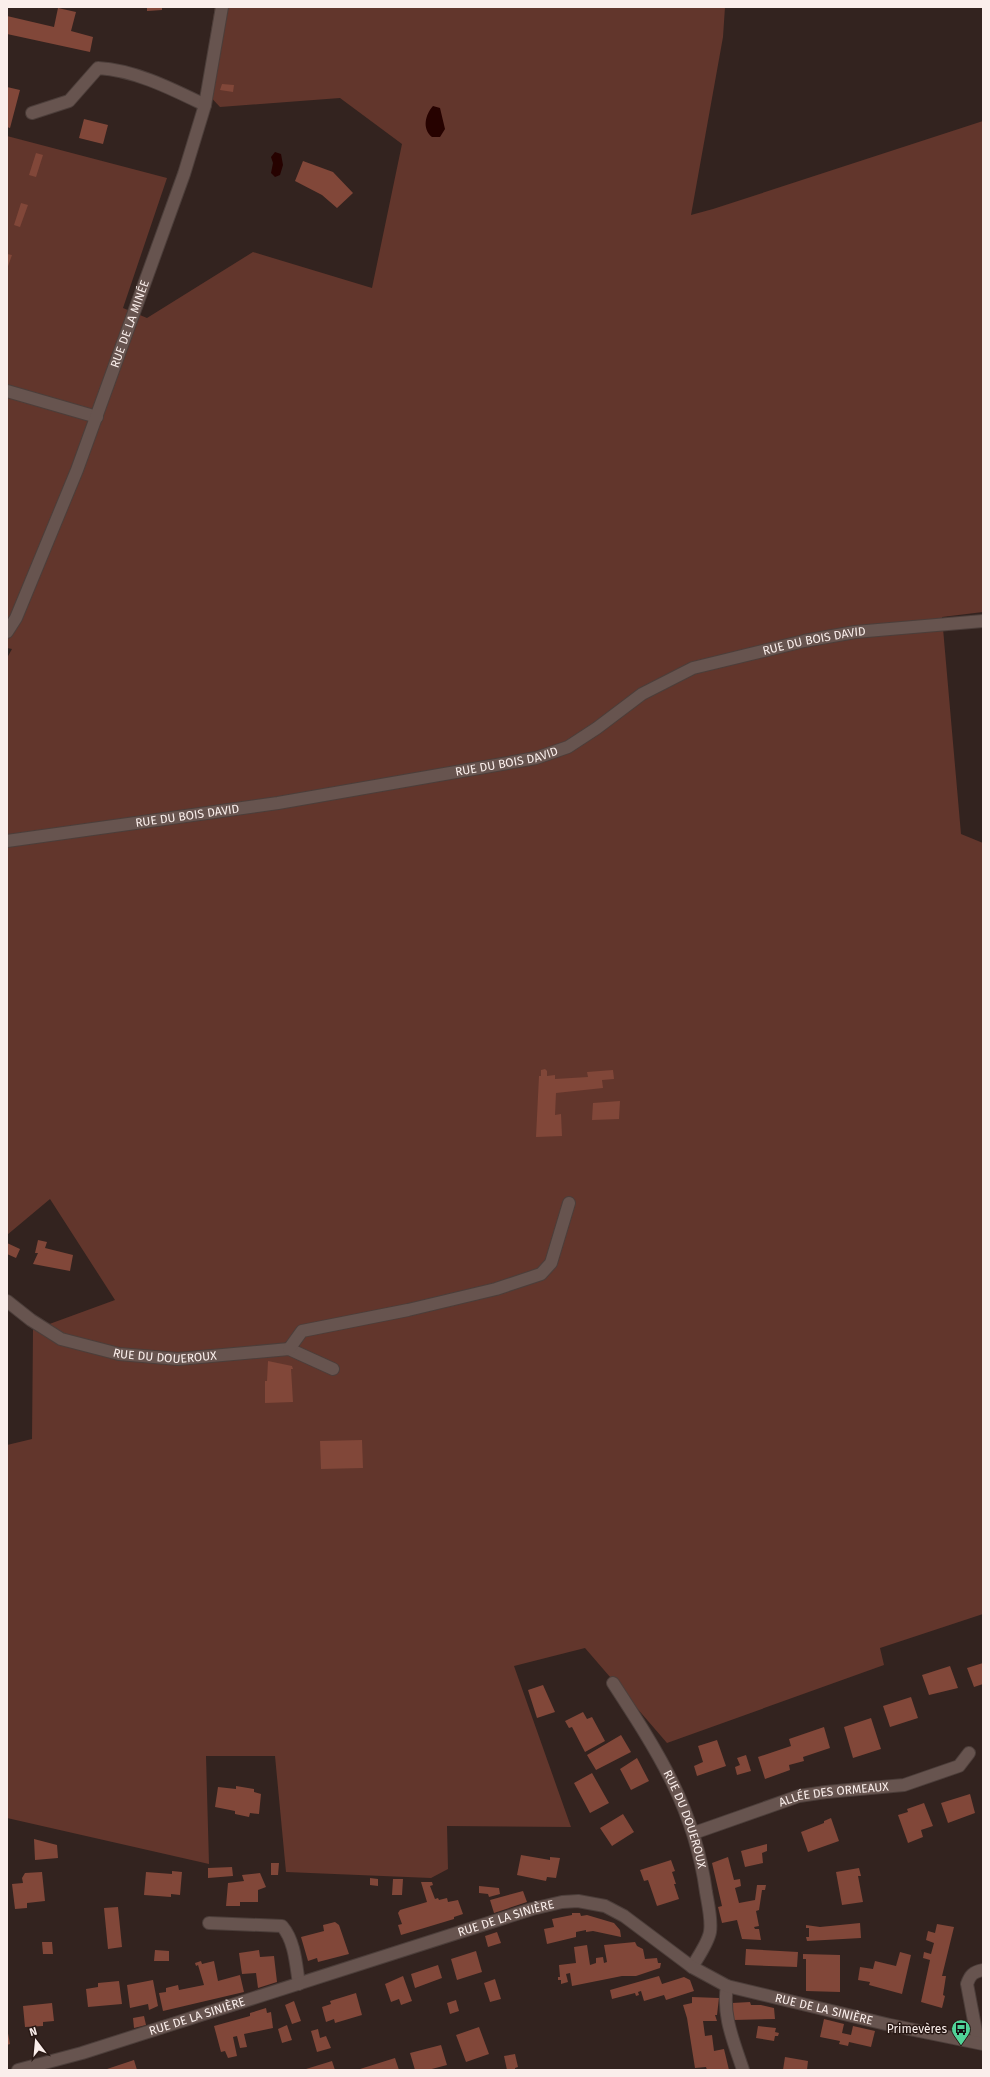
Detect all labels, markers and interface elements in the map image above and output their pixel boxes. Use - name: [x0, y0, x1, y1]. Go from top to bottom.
- street label: RUE DE LA MINÉE: [108, 278, 152, 370]
- street label: RUE DU BOIS DAVID: [761, 624, 867, 658]
- street label: RUE DU BOIS DAVID: [454, 744, 560, 779]
- street label: RUE DU BOIS DAVID: [134, 801, 240, 830]
- street label: RUE DU DOUEROUX: [111, 1346, 218, 1366]
- street label: RUE DU DOUEROUX: [660, 1768, 709, 1870]
- street label: ALLÉE DES ORMEAUX: [777, 1779, 890, 1810]
- street label: RUE DE LA SINIÈRE: [456, 1897, 555, 1939]
- street label: RUE DE LA SINIÈRE: [774, 1991, 874, 2028]
- street label: RUE DE LA SINIÈRE: [147, 1994, 247, 2038]
- bus stop icon: Primevères: [950, 2018, 972, 2046]
- north arrow: [16, 2021, 56, 2061]
- place label: Primevères: [887, 2022, 947, 2036]
- text: N: [28, 2025, 39, 2039]

